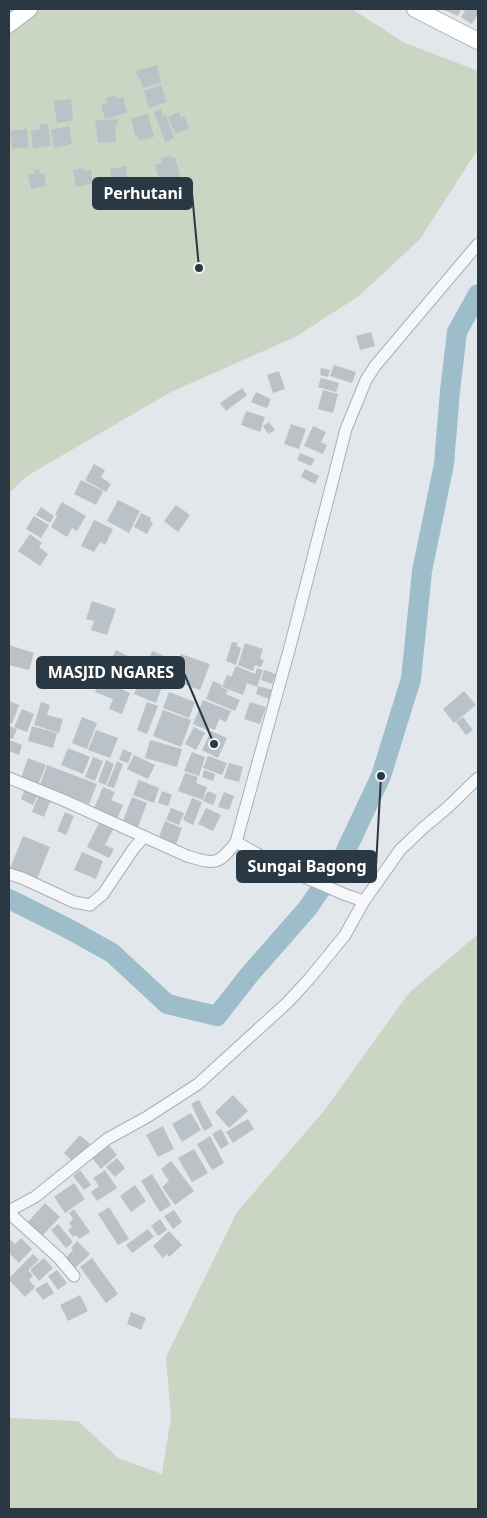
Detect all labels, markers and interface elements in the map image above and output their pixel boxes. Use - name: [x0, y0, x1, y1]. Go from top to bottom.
- callout: Perhutani: [93, 178, 192, 209]
- text: Perhutani: [103, 182, 183, 204]
- callout: MASJID NGARES: [37, 657, 184, 688]
- text: MASJID NGARES: [48, 661, 174, 683]
- callout: Sungai Bagong: [237, 851, 376, 882]
- text: Sungai Bagong: [247, 855, 367, 877]

